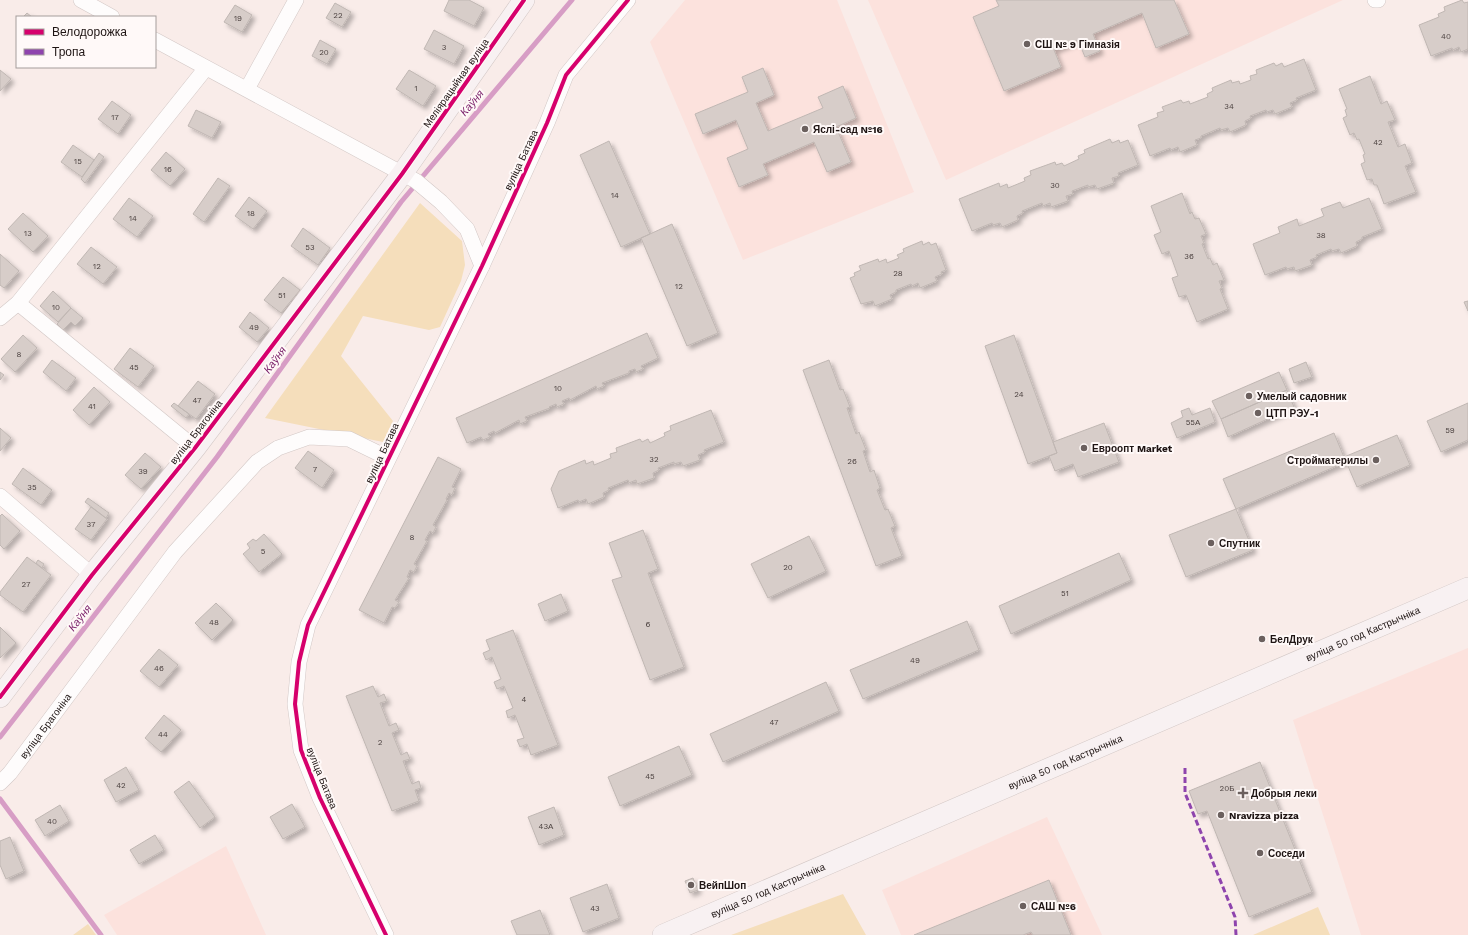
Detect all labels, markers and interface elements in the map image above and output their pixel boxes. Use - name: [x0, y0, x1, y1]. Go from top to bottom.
- house number: 22: [333, 11, 343, 20]
- house number: 19: [234, 14, 242, 23]
- legend: [16, 16, 156, 68]
- text: Велодорожка: [52, 25, 127, 39]
- house number: 40: [1441, 32, 1451, 41]
- street label: Меліярацыйная вуліца: [421, 36, 491, 130]
- marker: СШ № 9 Гімназія: [1022, 39, 1032, 49]
- place label: СШ № 9 Гімназія: [1035, 39, 1120, 50]
- house number: 3: [442, 43, 447, 52]
- text: Тропа: [52, 45, 86, 59]
- house number: 20: [319, 48, 329, 57]
- house number: 1: [414, 84, 418, 93]
- water label: Каўня: [457, 87, 487, 119]
- house number: 34: [1224, 102, 1234, 111]
- house number: 17: [111, 113, 119, 122]
- marker: Яслі-сад №16: [800, 124, 810, 134]
- place label: Яслі-сад №16: [813, 124, 883, 135]
- street label: вуліца Батава: [502, 128, 540, 192]
- house number: 42: [1373, 138, 1383, 147]
- house number: 15: [74, 157, 82, 166]
- house number: 16: [164, 165, 172, 174]
- house number: 30: [1050, 181, 1060, 190]
- house number: 14: [611, 191, 619, 200]
- house number: 18: [247, 209, 255, 218]
- house number: 14: [129, 214, 137, 223]
- house number: 13: [24, 229, 32, 238]
- house number: 38: [1316, 231, 1326, 240]
- house number: 53: [305, 243, 315, 252]
- house number: 36: [1184, 252, 1194, 261]
- house number: 12: [93, 262, 101, 271]
- house number: 28: [893, 269, 903, 278]
- house number: 12: [675, 282, 683, 291]
- house number: 51: [278, 291, 286, 300]
- house number: 10: [52, 303, 60, 312]
- house number: 49: [249, 323, 259, 332]
- water label: Каўня: [261, 344, 289, 376]
- house number: 8: [17, 350, 22, 359]
- house number: 45: [129, 363, 139, 372]
- house number: 10: [554, 384, 562, 393]
- house number: 24: [1014, 390, 1024, 399]
- marker: Умелый садовник: [1244, 391, 1254, 401]
- place label: Умелый садовник: [1257, 391, 1348, 402]
- house number: 47: [193, 396, 202, 405]
- street label: вуліца Брагоніна: [168, 397, 225, 466]
- house number: 41: [88, 402, 96, 411]
- marker: ЦТП РЭУ-1: [1253, 408, 1263, 418]
- place label: ЦТП РЭУ-1: [1266, 408, 1319, 419]
- house number: 55А: [1186, 418, 1201, 427]
- street label: вуліца Батава: [363, 421, 401, 485]
- house number: 59: [1445, 426, 1455, 435]
- marker: Евроопт Market: [1079, 443, 1089, 453]
- place label: Евроопт Market: [1092, 443, 1173, 454]
- house number: 32: [649, 455, 659, 464]
- place label: Стройматерилы: [1287, 455, 1368, 466]
- marker: Стройматерилы: [1371, 455, 1381, 465]
- house number: 26: [847, 457, 857, 466]
- house number: 7: [313, 465, 318, 474]
- house number: 39: [138, 467, 148, 476]
- house number: 35: [27, 483, 37, 492]
- house number: 37: [87, 520, 96, 529]
- house number: 8: [410, 533, 415, 542]
- marker: Спутник: [1206, 538, 1216, 548]
- place label: Спутник: [1219, 538, 1261, 549]
- house number: 5: [261, 547, 266, 556]
- house number: 20: [783, 563, 793, 572]
- house number: 27: [22, 580, 31, 589]
- house number: 51: [1061, 589, 1069, 598]
- water label: Каўня: [66, 602, 94, 634]
- street label: вуліца 50 год Кастрычніка: [1304, 604, 1422, 663]
- house number: 48: [209, 618, 219, 627]
- house number: 6: [646, 620, 651, 629]
- marker: БелДрук: [1257, 634, 1267, 644]
- place label: БелДрук: [1270, 634, 1314, 645]
- house number: 49: [910, 656, 920, 665]
- house number: 46: [154, 664, 164, 673]
- street label: вуліца Брагоніна: [17, 691, 73, 760]
- house number: 4: [522, 695, 527, 704]
- house number: 47: [770, 718, 779, 727]
- house number: 44: [158, 730, 168, 739]
- street label: вуліца 50 год Кастрычніка: [1007, 732, 1124, 791]
- house number: 2: [378, 738, 383, 747]
- street label: вуліца Батава: [305, 746, 339, 811]
- house number: 45: [645, 772, 655, 781]
- house number: 42: [116, 781, 126, 790]
- house number: 20Б: [1220, 784, 1234, 793]
- marker: Добрыя леки: [1238, 788, 1248, 798]
- place label: Добрыя леки: [1251, 788, 1317, 799]
- marker: Nravizza pizza: [1216, 810, 1226, 820]
- place label: Nravizza pizza: [1229, 810, 1299, 821]
- house number: 40: [47, 817, 57, 826]
- house number: 43А: [539, 822, 554, 831]
- marker: Соседи: [1255, 848, 1265, 858]
- place label: Соседи: [1268, 848, 1305, 859]
- street label: вуліца 50 год Кастрычніка: [709, 860, 827, 919]
- marker: ВейпШоп: [686, 880, 696, 890]
- place label: ВейпШоп: [699, 880, 746, 891]
- marker: САШ №6: [1018, 901, 1028, 911]
- place label: САШ №6: [1031, 901, 1076, 912]
- house number: 43: [590, 904, 600, 913]

